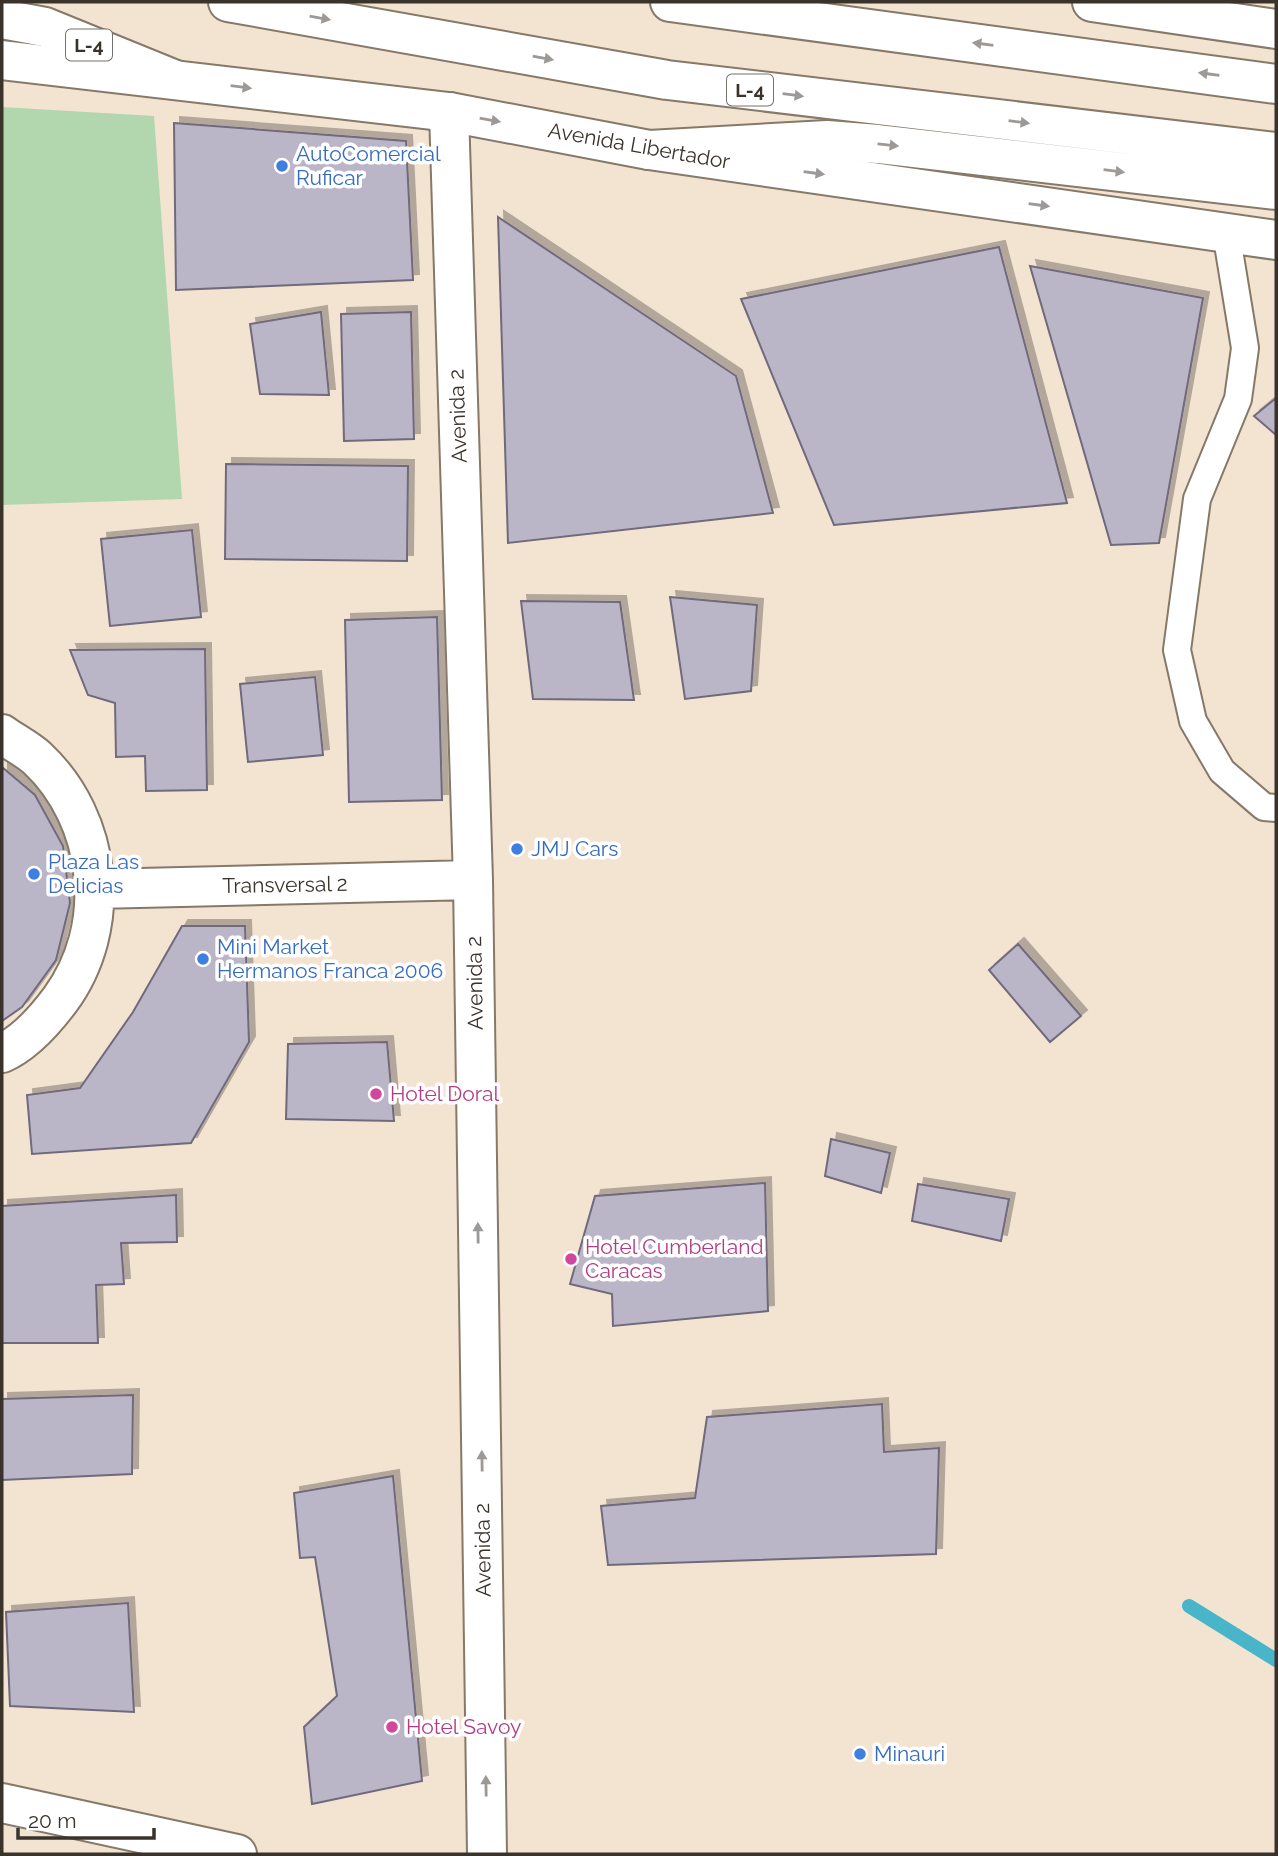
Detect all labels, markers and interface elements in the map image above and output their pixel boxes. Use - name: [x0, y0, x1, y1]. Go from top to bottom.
- one-way arrow: [309, 13, 331, 24]
- road number: L-4: [66, 30, 112, 60]
- one-way arrow: [972, 39, 994, 50]
- one-way arrow: [532, 53, 554, 64]
- one-way arrow: [1197, 69, 1219, 80]
- road number: L-4: [727, 74, 773, 106]
- one-way arrow: [230, 82, 252, 93]
- one-way arrow: [782, 90, 804, 101]
- one-way arrow: [479, 115, 501, 126]
- one-way arrow: [1008, 116, 1030, 127]
- street label: Avenida Libertador: [546, 117, 733, 174]
- one-way arrow: [877, 139, 899, 150]
- place label: AutoComercial Ruficar: [296, 141, 441, 190]
- marker: AutoComercial Ruficar: [274, 158, 290, 174]
- one-way arrow: [1103, 166, 1125, 177]
- one-way arrow: [803, 168, 825, 179]
- one-way arrow: [1028, 200, 1050, 211]
- street label: Avenida 2: [443, 368, 472, 464]
- place label: JMJ Cars: [531, 836, 618, 861]
- marker: JMJ Cars: [509, 841, 525, 857]
- place label: Plaza Las Delicias: [48, 849, 139, 898]
- marker: Plaza Las Delicias: [26, 866, 42, 882]
- street label: Transversal 2: [222, 871, 348, 898]
- place label: Mini Market Hermanos Franca 2006: [217, 934, 443, 983]
- street label: Avenida 2: [461, 936, 488, 1030]
- marker: Mini Market Hermanos Franca 2006: [195, 951, 211, 967]
- place label: Hotel Doral: [390, 1081, 500, 1106]
- marker: Hotel Doral: [368, 1086, 384, 1102]
- one-way arrow: [473, 1222, 484, 1244]
- place label: Hotel Cumberland Caracas: [585, 1234, 764, 1283]
- marker: Hotel Cumberland Caracas: [563, 1251, 579, 1267]
- one-way arrow: [476, 1449, 488, 1471]
- street label: Avenida 2: [469, 1503, 496, 1597]
- place label: Hotel Savoy: [406, 1714, 521, 1739]
- marker: Hotel Savoy: [384, 1719, 400, 1735]
- place label: Minauri: [874, 1741, 945, 1766]
- marker: Minauri: [852, 1746, 868, 1762]
- one-way arrow: [481, 1775, 492, 1797]
- scale bar: [18, 1797, 154, 1841]
- text: 20 m: [28, 1808, 76, 1833]

